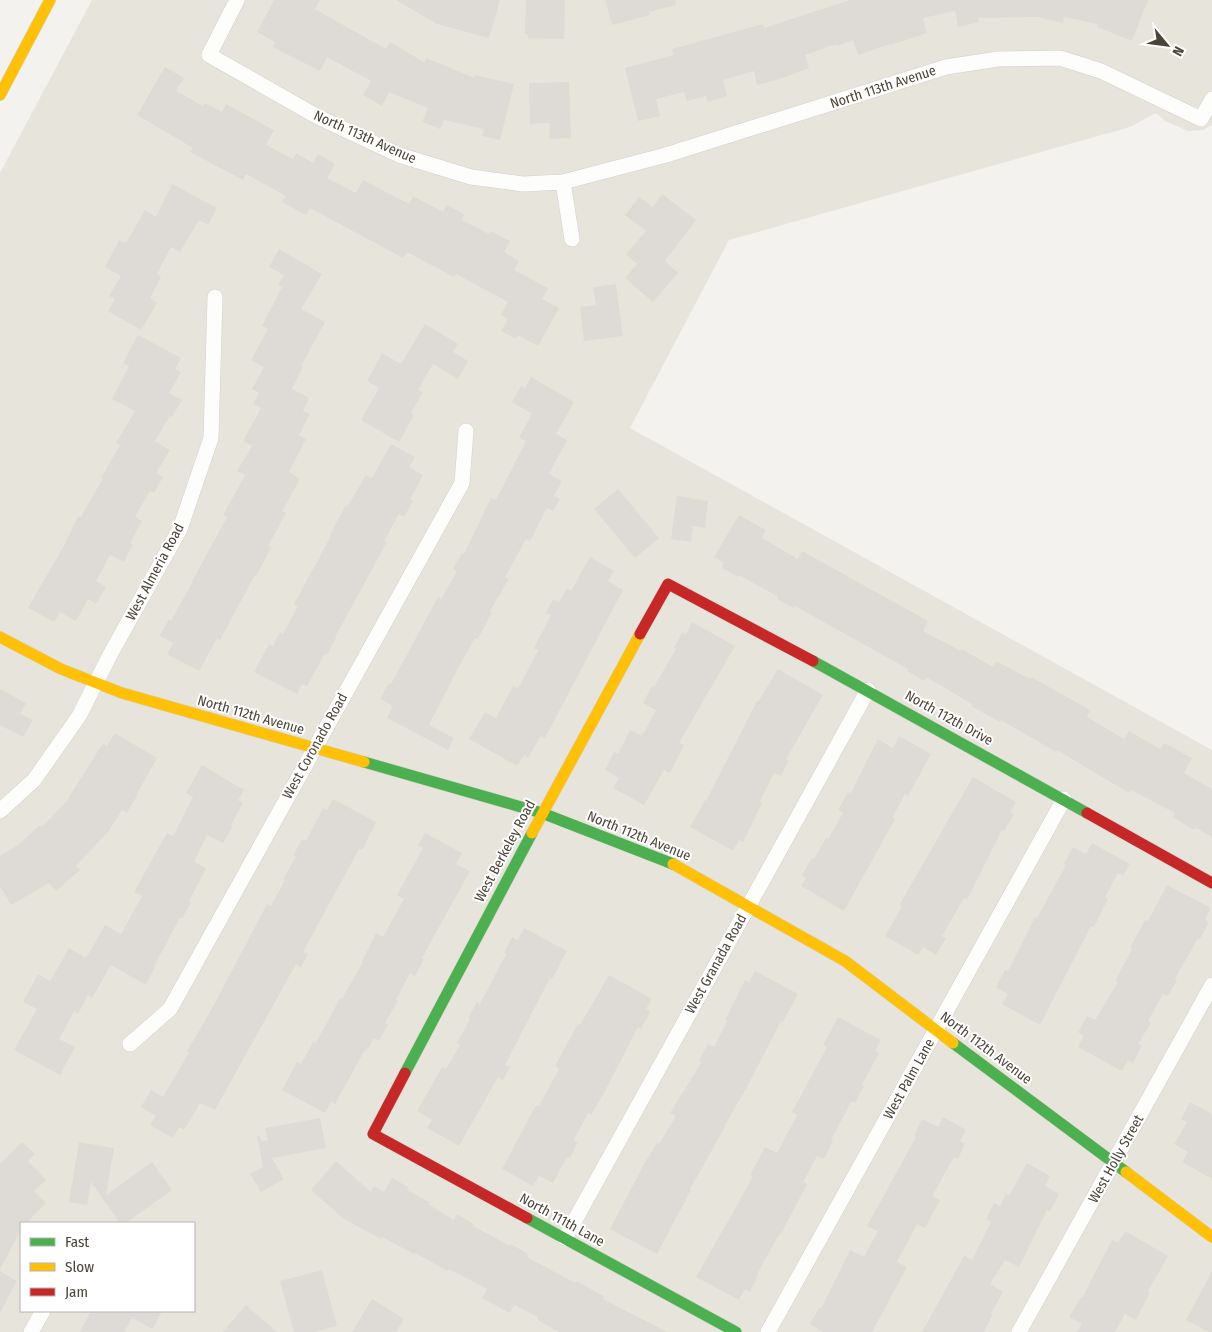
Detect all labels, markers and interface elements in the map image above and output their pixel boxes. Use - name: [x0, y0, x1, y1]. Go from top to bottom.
- north arrow: [1142, 20, 1192, 70]
- text: N: [1168, 43, 1187, 59]
- street label: North 113th Avenue: [828, 62, 938, 112]
- street label: North 113th Avenue: [311, 107, 419, 167]
- street label: West Almeria Road: [122, 521, 188, 623]
- street label: North 112th Drive: [902, 687, 996, 749]
- street label: West Coronado Road: [279, 690, 351, 802]
- street label: North 112th Avenue: [196, 692, 306, 738]
- street label: West Berkeley Road: [471, 797, 539, 905]
- street label: North 112th Avenue: [585, 807, 693, 865]
- street label: West Granada Road: [682, 911, 750, 1017]
- street label: North 112th Avenue: [937, 1008, 1035, 1088]
- street label: West Palm Lane: [880, 1036, 938, 1122]
- street label: West Holly Street: [1085, 1112, 1147, 1206]
- street label: North 111th Lane: [517, 1190, 608, 1250]
- legend: [20, 1222, 195, 1312]
- text: Fast: [65, 1233, 89, 1251]
- text: Slow: [65, 1258, 94, 1276]
- text: Jam: [65, 1283, 88, 1301]

